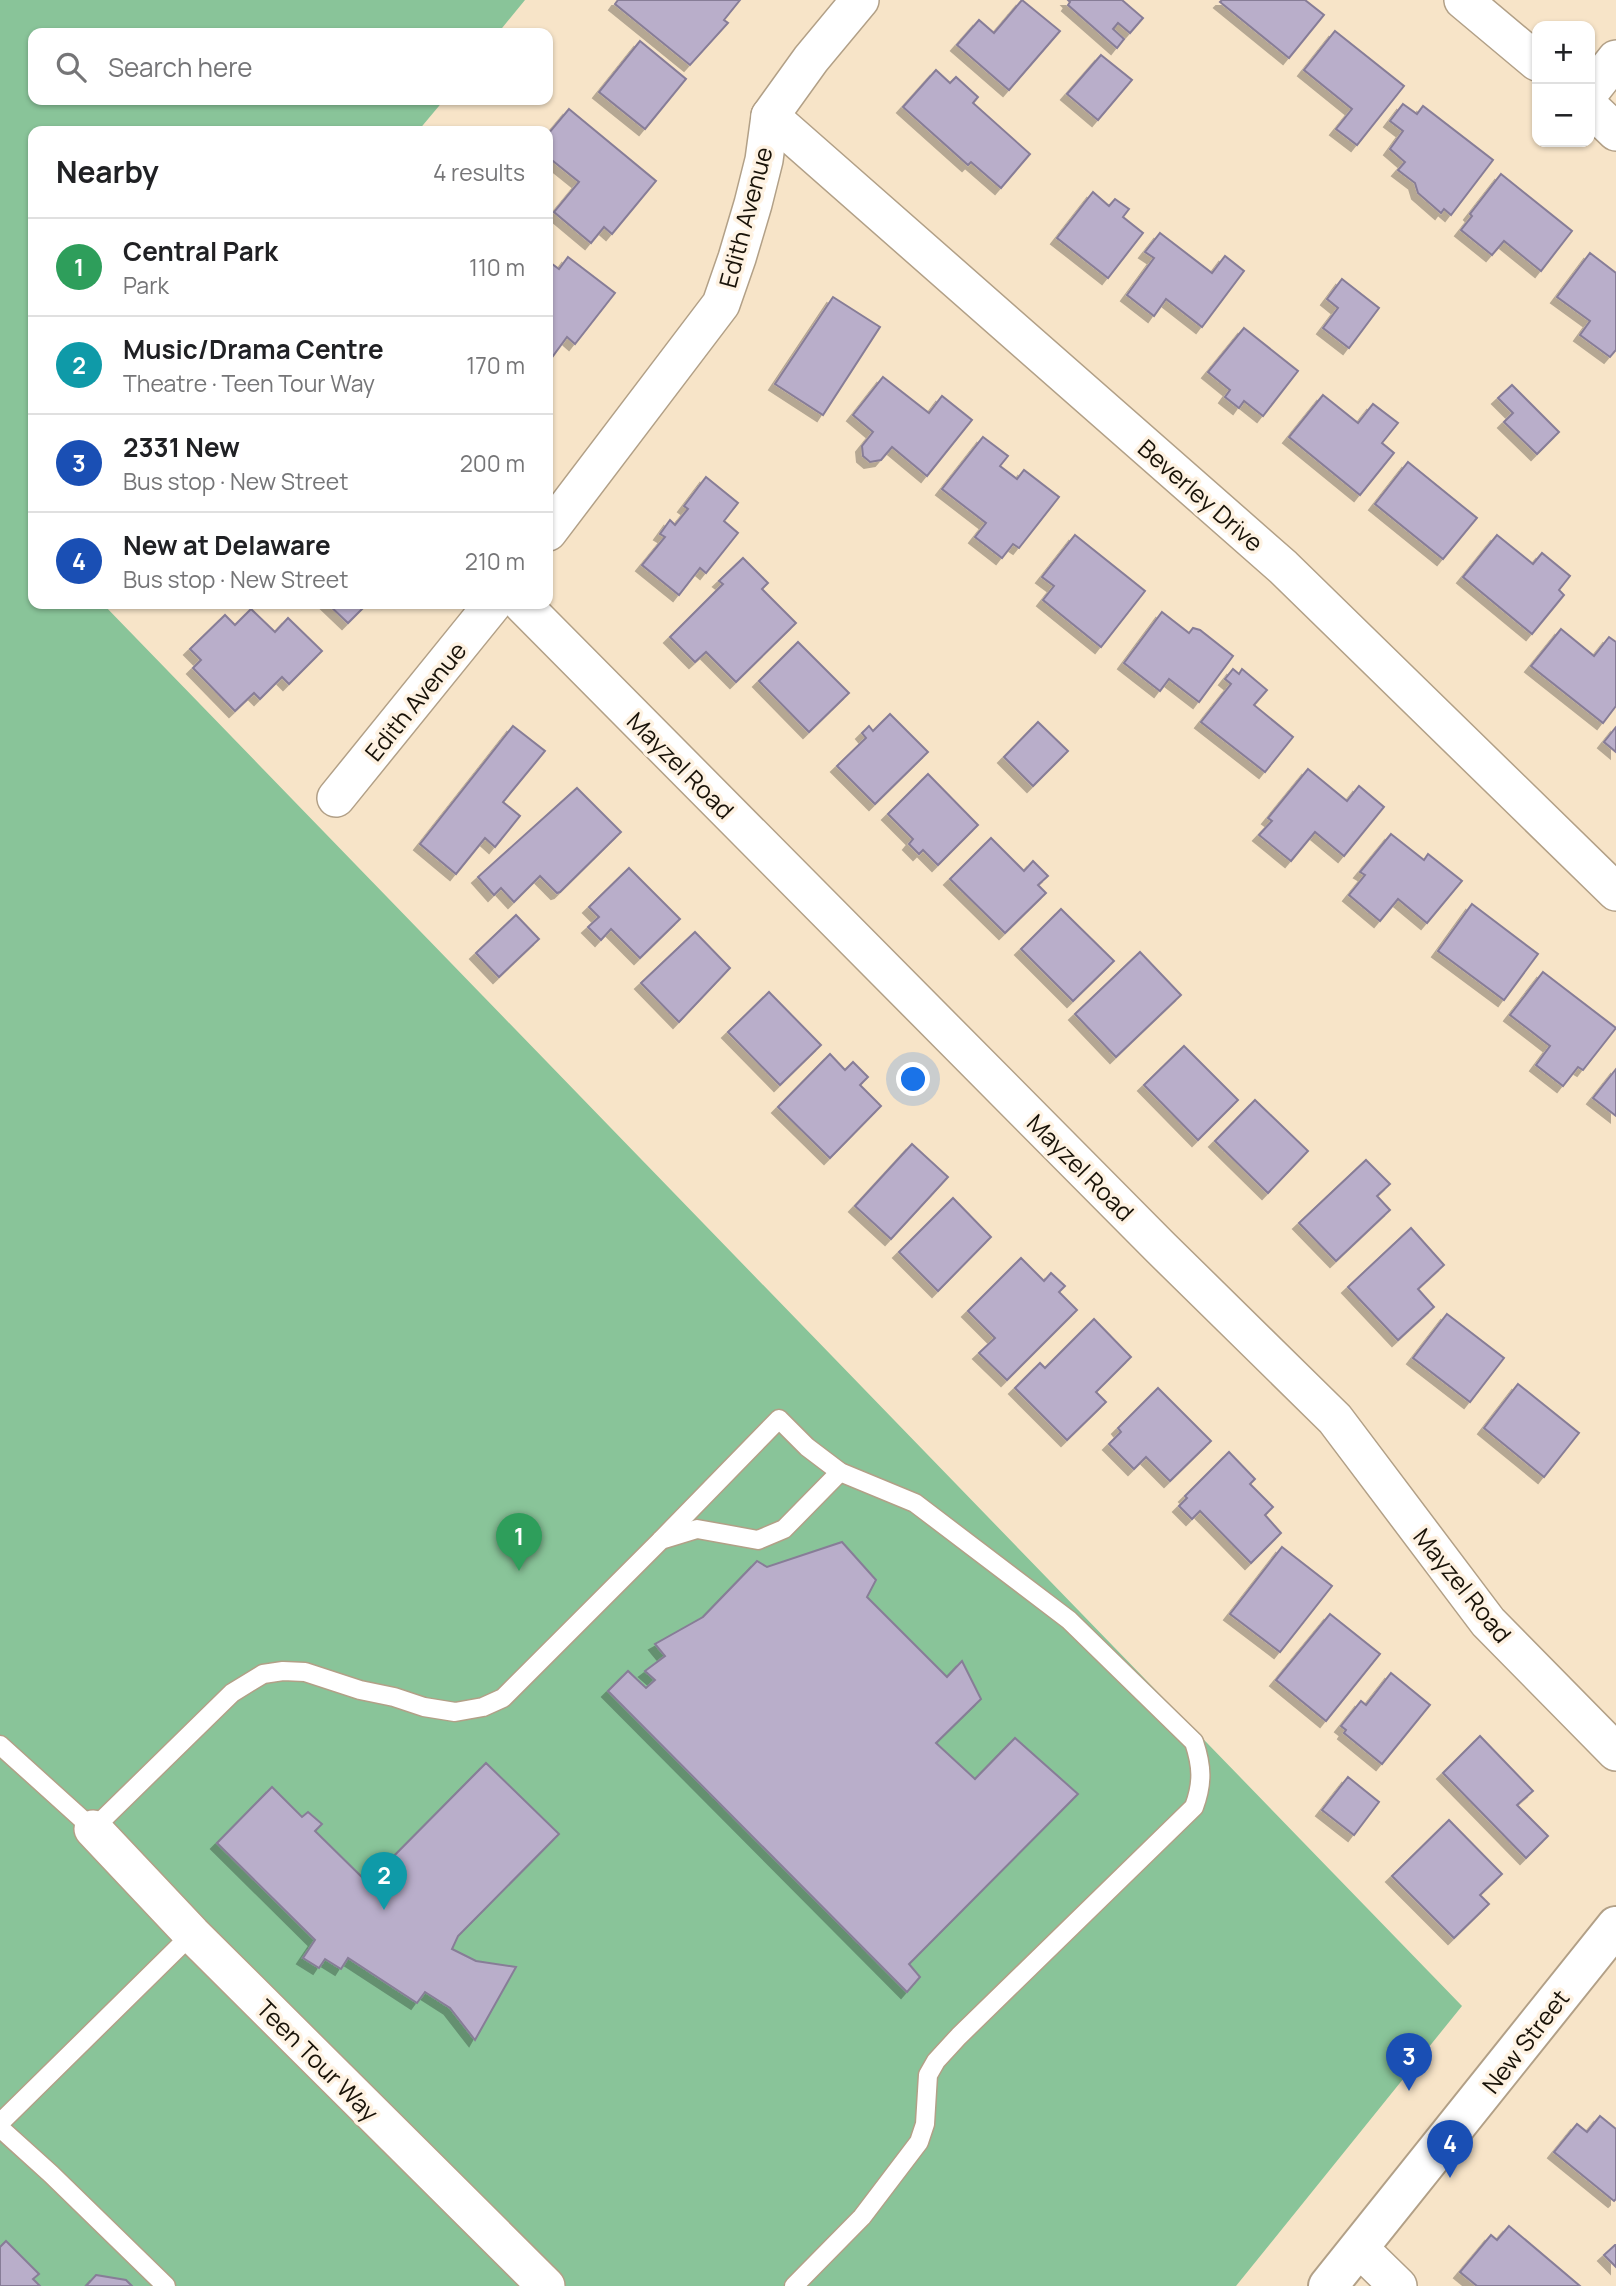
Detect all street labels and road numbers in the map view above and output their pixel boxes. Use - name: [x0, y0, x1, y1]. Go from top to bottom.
- street label: Edith Avenue: [710, 143, 780, 291]
- street label: Beverley Drive: [1131, 431, 1271, 559]
- street label: Edith Avenue: [357, 635, 473, 767]
- street label: Mayzel Road: [620, 704, 742, 826]
- street label: Mayzel Road: [1020, 1106, 1142, 1228]
- street label: Mayzel Road: [1407, 1521, 1519, 1649]
- street label: New Street: [1474, 1982, 1576, 2100]
- street label: Teen Tour Way: [250, 1992, 387, 2129]

